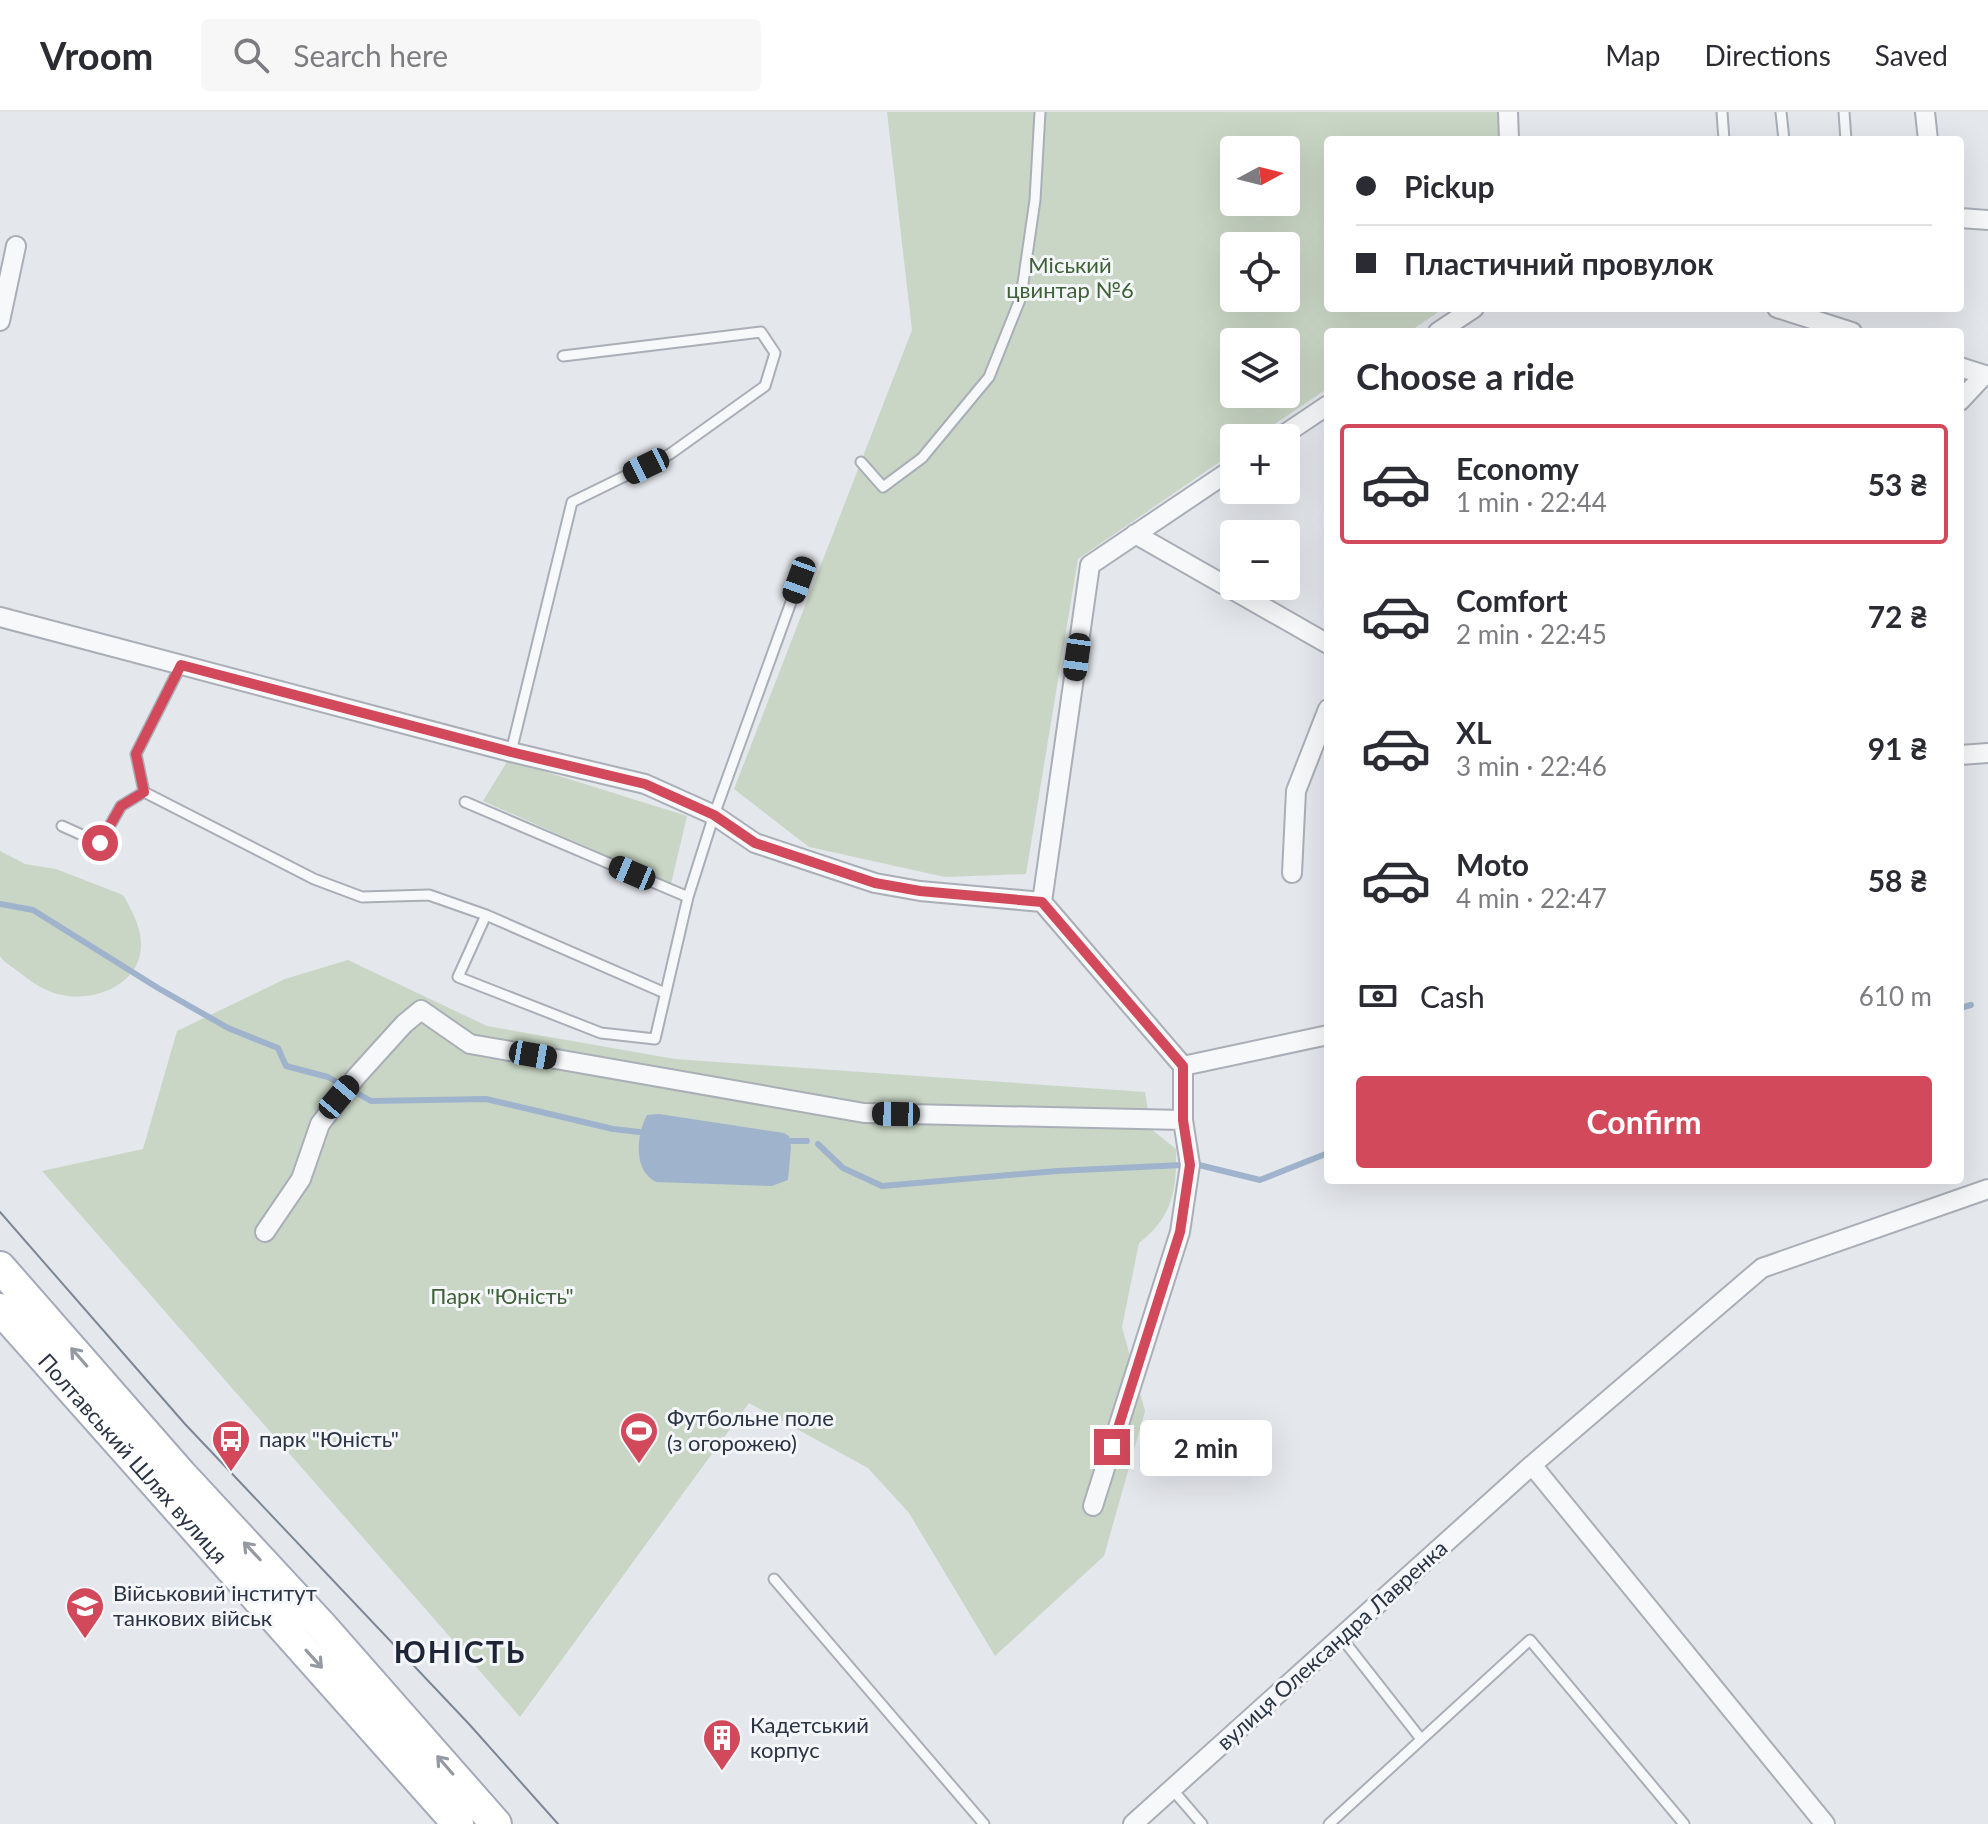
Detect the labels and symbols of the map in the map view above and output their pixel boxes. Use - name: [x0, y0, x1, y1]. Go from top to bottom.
- north arrow: [1220, 136, 1300, 216]
- park label: Міський цвинтар №6: [1006, 251, 1134, 303]
- car: [619, 445, 673, 487]
- car: [780, 553, 818, 607]
- car: [1062, 632, 1092, 682]
- route start: [82, 825, 118, 861]
- car: [605, 853, 659, 893]
- car: [507, 1039, 559, 1071]
- car: [314, 1071, 364, 1123]
- car: [872, 1102, 920, 1126]
- park label: Парк "Юність": [430, 1282, 574, 1309]
- street label: Полтавський Шлях вулиця: [33, 1348, 234, 1569]
- one-way arrow: [70, 1348, 88, 1368]
- place label: Футбольне поле (з огорожею): [667, 1404, 834, 1456]
- sports icon: Футбольне поле (з огорожею): [618, 1410, 660, 1465]
- bus stop icon: парк "Юність": [210, 1418, 252, 1473]
- callout: 2 min: [1140, 1419, 1272, 1475]
- place label: парк "Юність": [259, 1425, 399, 1452]
- route end: [1094, 1429, 1130, 1465]
- street label: вулиця Олександра Лавренка: [1211, 1534, 1452, 1755]
- one-way arrow: [243, 1541, 262, 1561]
- place label: Військовий інститут танкових військ: [113, 1579, 317, 1631]
- school or university icon: Військовий інститут танкових військ: [64, 1585, 106, 1640]
- district label: ЮНІСТЬ: [394, 1633, 526, 1669]
- one-way arrow: [304, 1649, 323, 1669]
- place label: Кадетський корпус: [750, 1711, 869, 1763]
- building icon: Кадетський корпус: [701, 1717, 743, 1772]
- one-way arrow: [436, 1756, 454, 1776]

